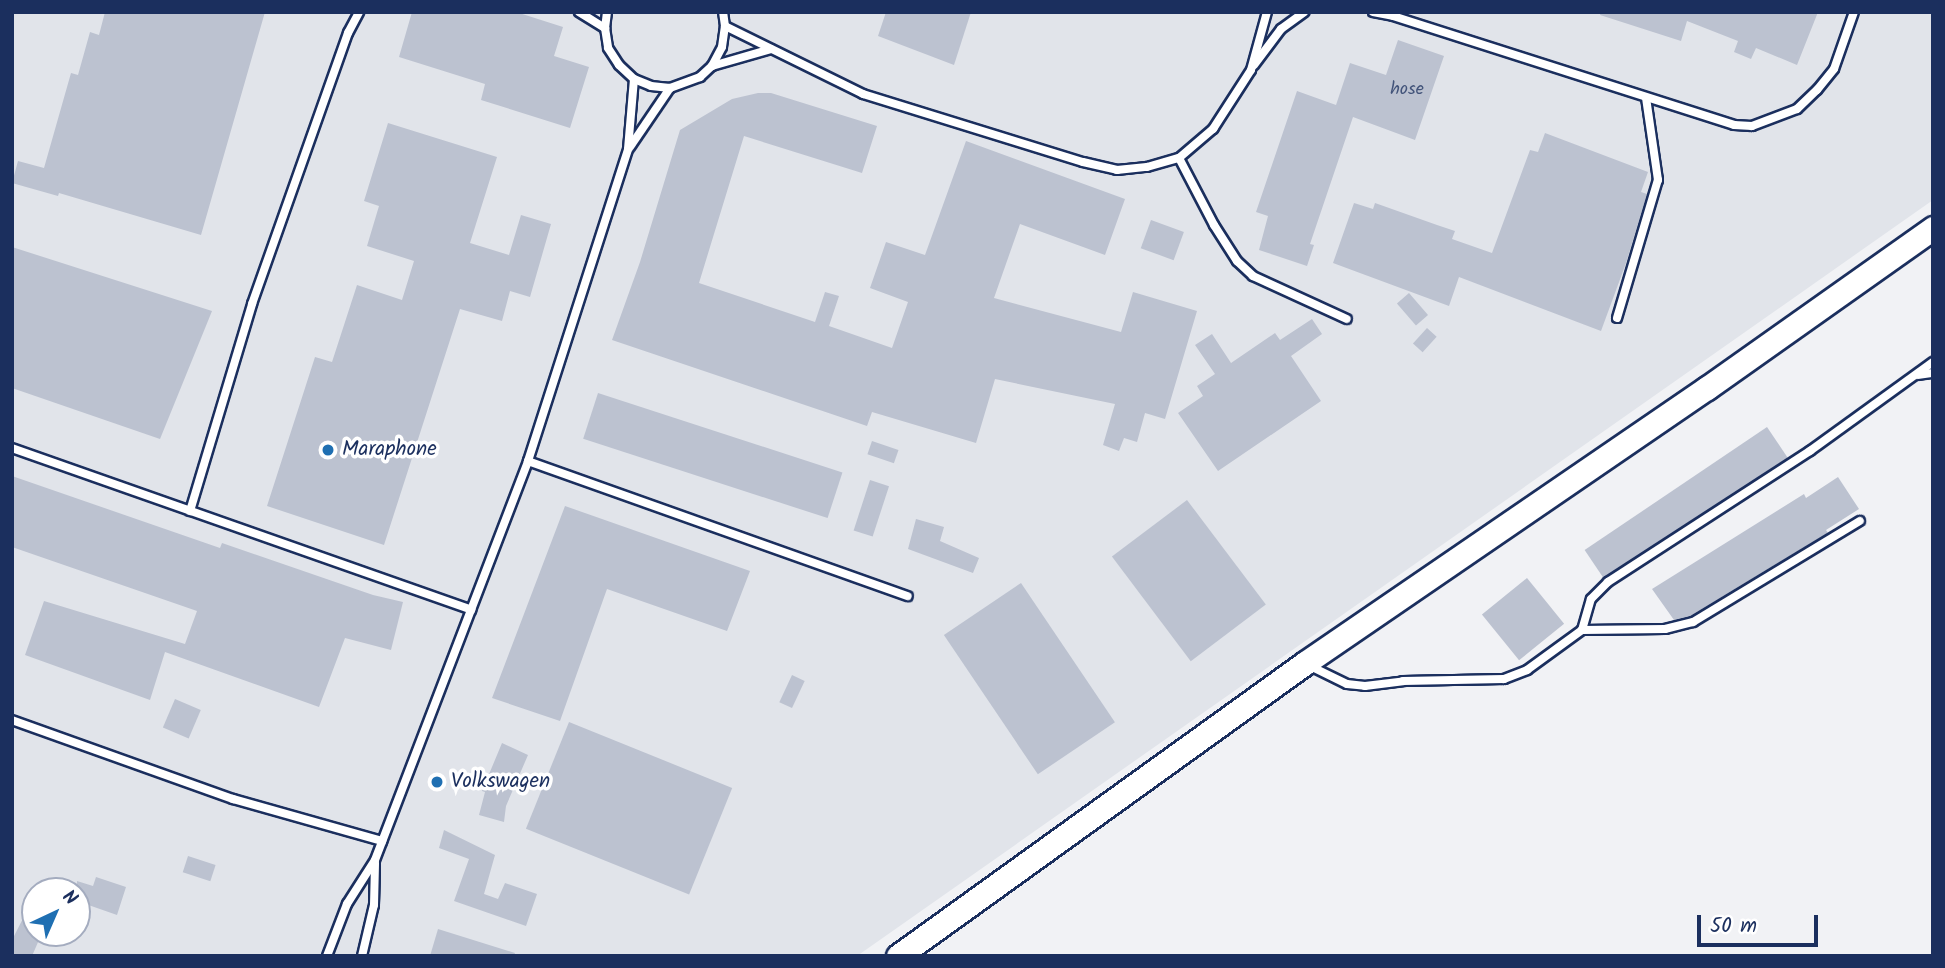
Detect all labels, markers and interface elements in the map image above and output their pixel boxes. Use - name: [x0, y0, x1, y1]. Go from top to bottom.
- house number: hose: [1390, 79, 1424, 101]
- place label: Maraphone: [342, 437, 437, 463]
- marker: Maraphone: [320, 442, 336, 458]
- place label: Volkswagen: [451, 769, 550, 795]
- marker: Volkswagen: [429, 774, 445, 790]
- north arrow: [21, 877, 91, 947]
- text: N: [54, 883, 84, 913]
- scale bar: [1700, 902, 1821, 946]
- text: 50 m: [1710, 910, 1757, 943]

